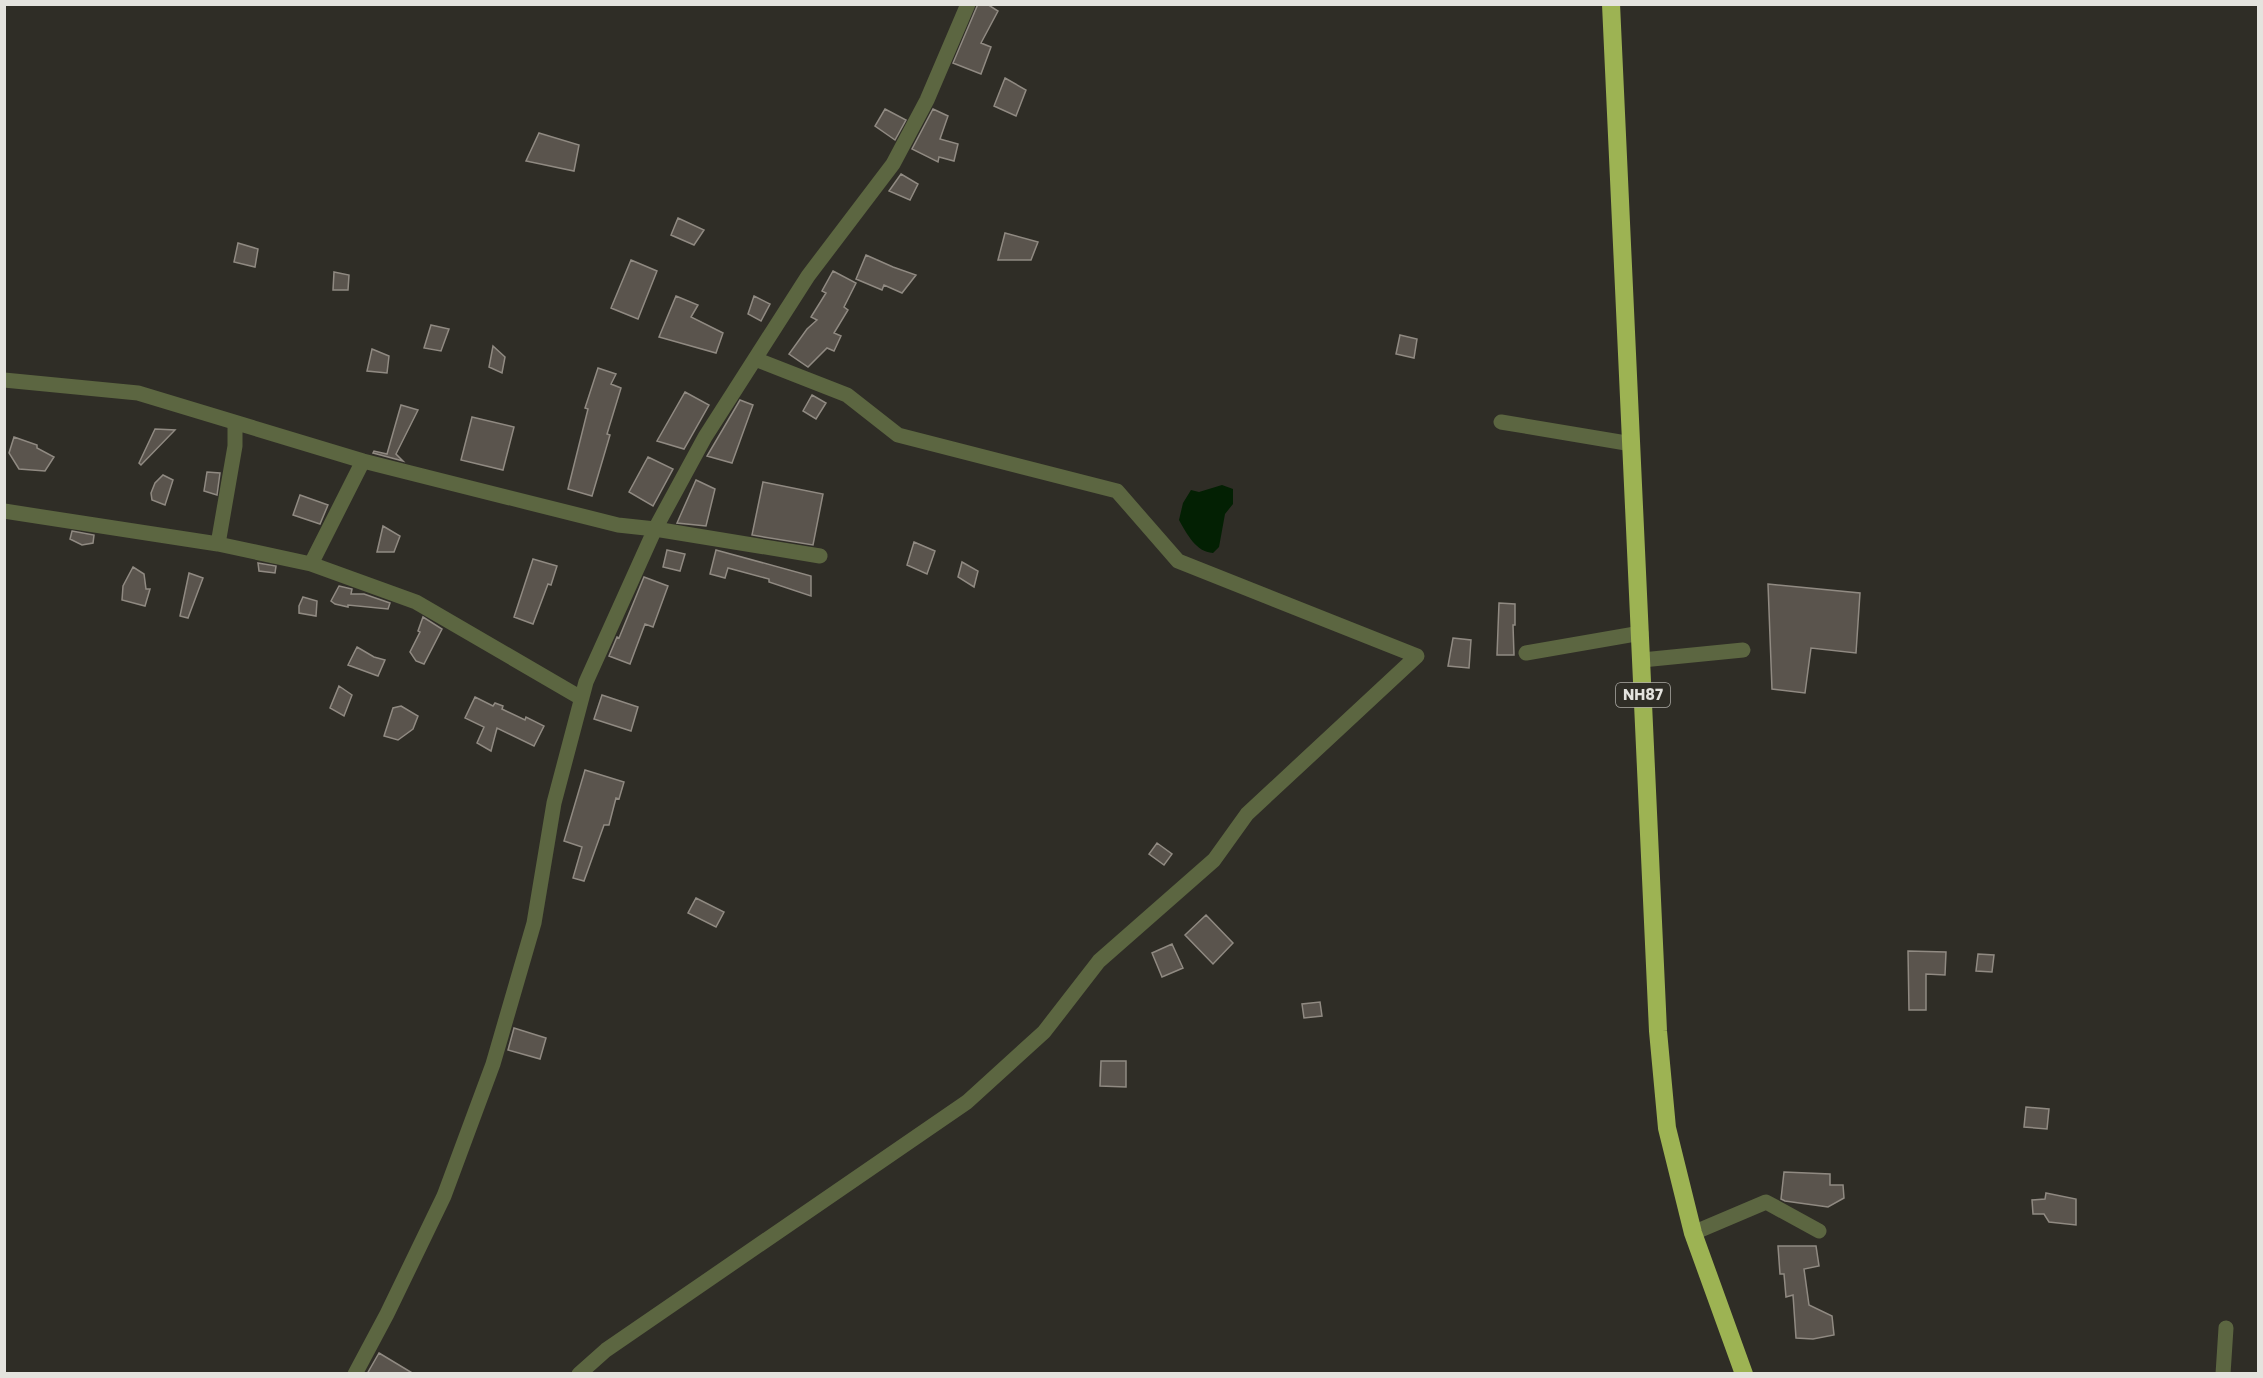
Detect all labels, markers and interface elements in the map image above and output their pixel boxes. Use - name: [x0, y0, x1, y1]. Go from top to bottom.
- road number: NH87: [1616, 683, 1670, 707]

